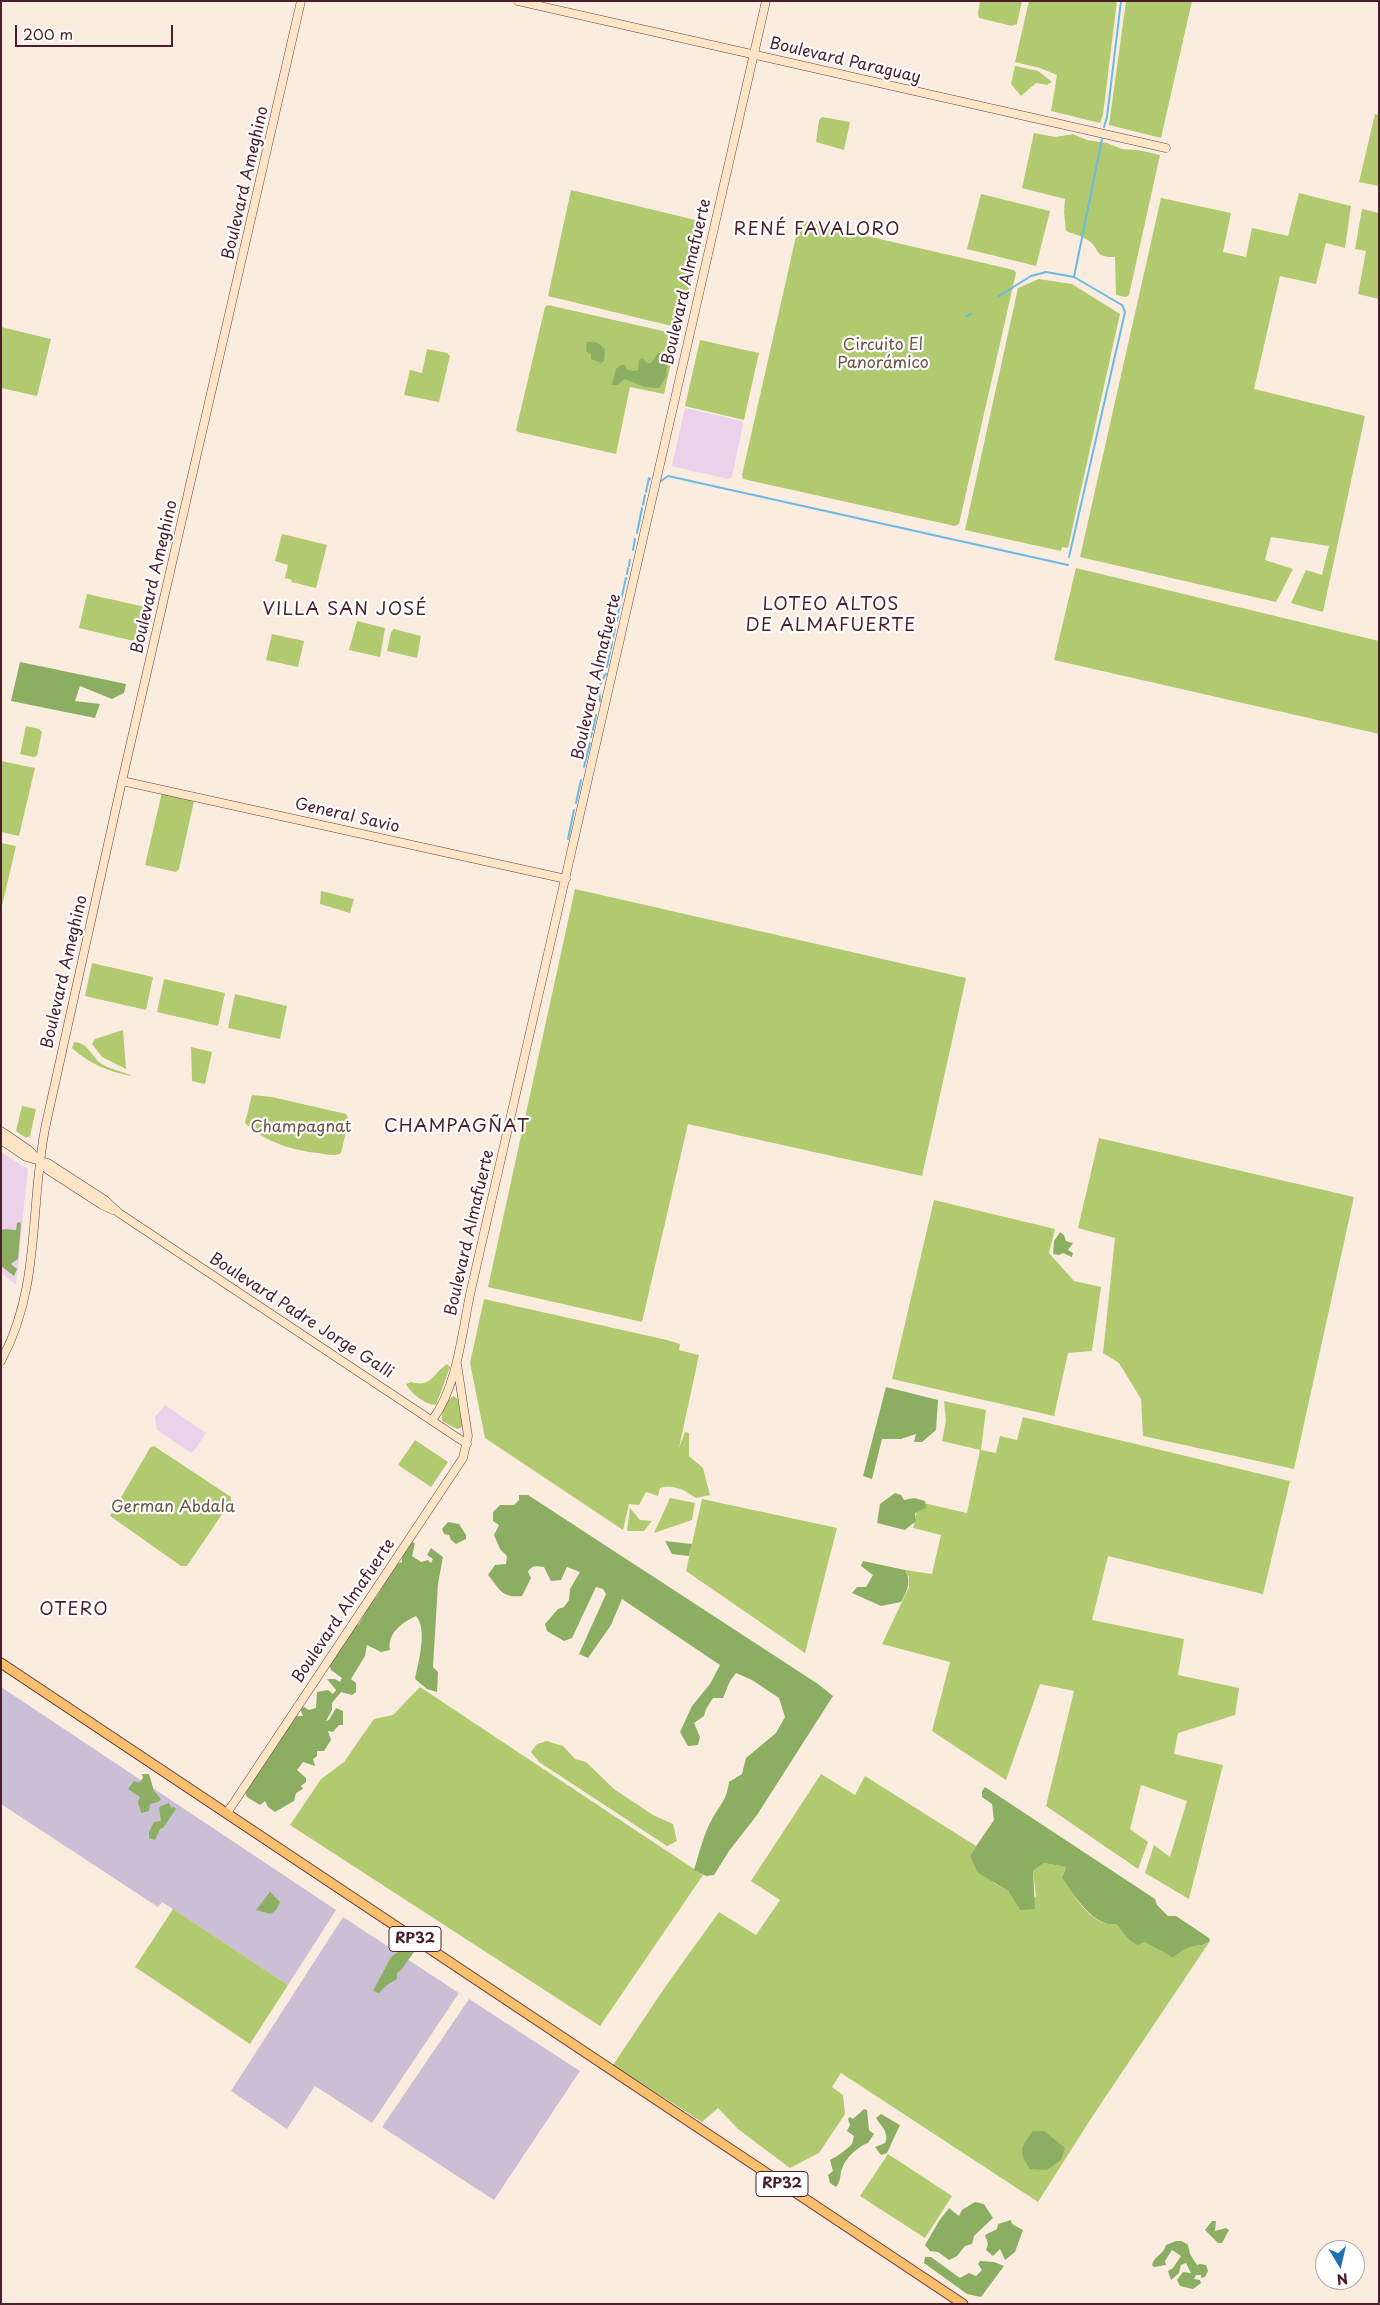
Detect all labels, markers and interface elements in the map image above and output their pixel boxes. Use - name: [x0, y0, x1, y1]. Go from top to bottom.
- scale bar: [18, 15, 175, 47]
- text: 200 m: [23, 22, 73, 45]
- street label: Boulevard Paraguay: [767, 34, 923, 88]
- street label: Boulevard Ameghino: [219, 104, 273, 262]
- street label: Boulevard Almafuerte: [659, 197, 715, 367]
- district label: RENÉ FAVALORO: [733, 219, 901, 241]
- park label: Circuito El Panorámico: [837, 336, 929, 374]
- street label: Boulevard Ameghino: [128, 498, 182, 656]
- street label: Boulevard Almafuerte: [569, 592, 625, 762]
- district label: LOTEO ALTOS DE ALMAFUERTE: [744, 594, 918, 636]
- district label: VILLA SAN JOSÉ: [262, 599, 428, 621]
- street label: General Savio: [293, 795, 401, 837]
- street label: Boulevard Ameghino: [38, 893, 92, 1051]
- district label: CHAMPAGÑAT: [383, 1116, 531, 1138]
- park label: Champagnat: [251, 1118, 351, 1138]
- street label: Boulevard Almafuerte: [442, 1148, 498, 1318]
- street label: Boulevard Padre Jorge Galli: [205, 1249, 397, 1383]
- park label: German Abdala: [111, 1498, 235, 1518]
- street label: Boulevard Almafuerte: [289, 1535, 399, 1687]
- district label: OTERO: [39, 1599, 109, 1621]
- road number: RP32: [389, 1926, 441, 1952]
- road number: RP32: [756, 2172, 808, 2196]
- north arrow: [1315, 2240, 1365, 2290]
- text: N: [1335, 2268, 1349, 2291]

